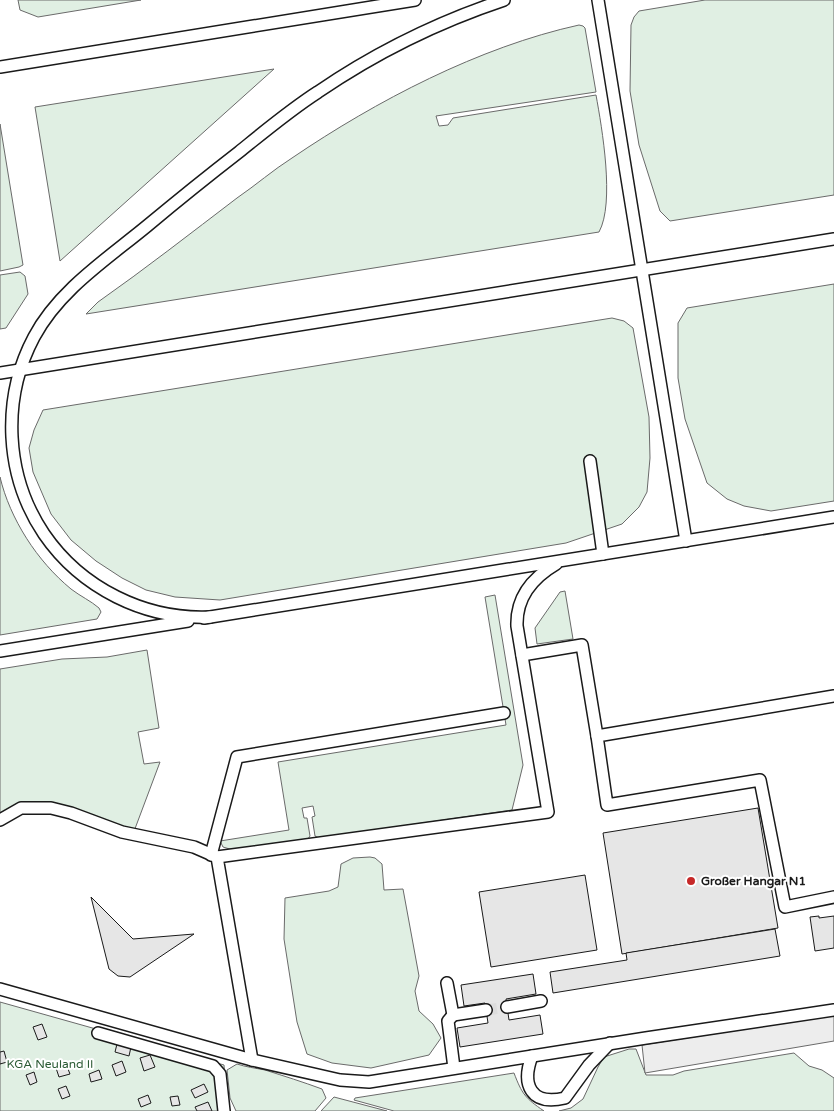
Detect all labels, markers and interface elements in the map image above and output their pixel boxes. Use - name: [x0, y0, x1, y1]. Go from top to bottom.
- place label: Großer Hangar N1: [701, 874, 806, 889]
- marker: Großer Hangar N1: [685, 875, 697, 887]
- park label: KGA Neuland II: [7, 1057, 93, 1071]

